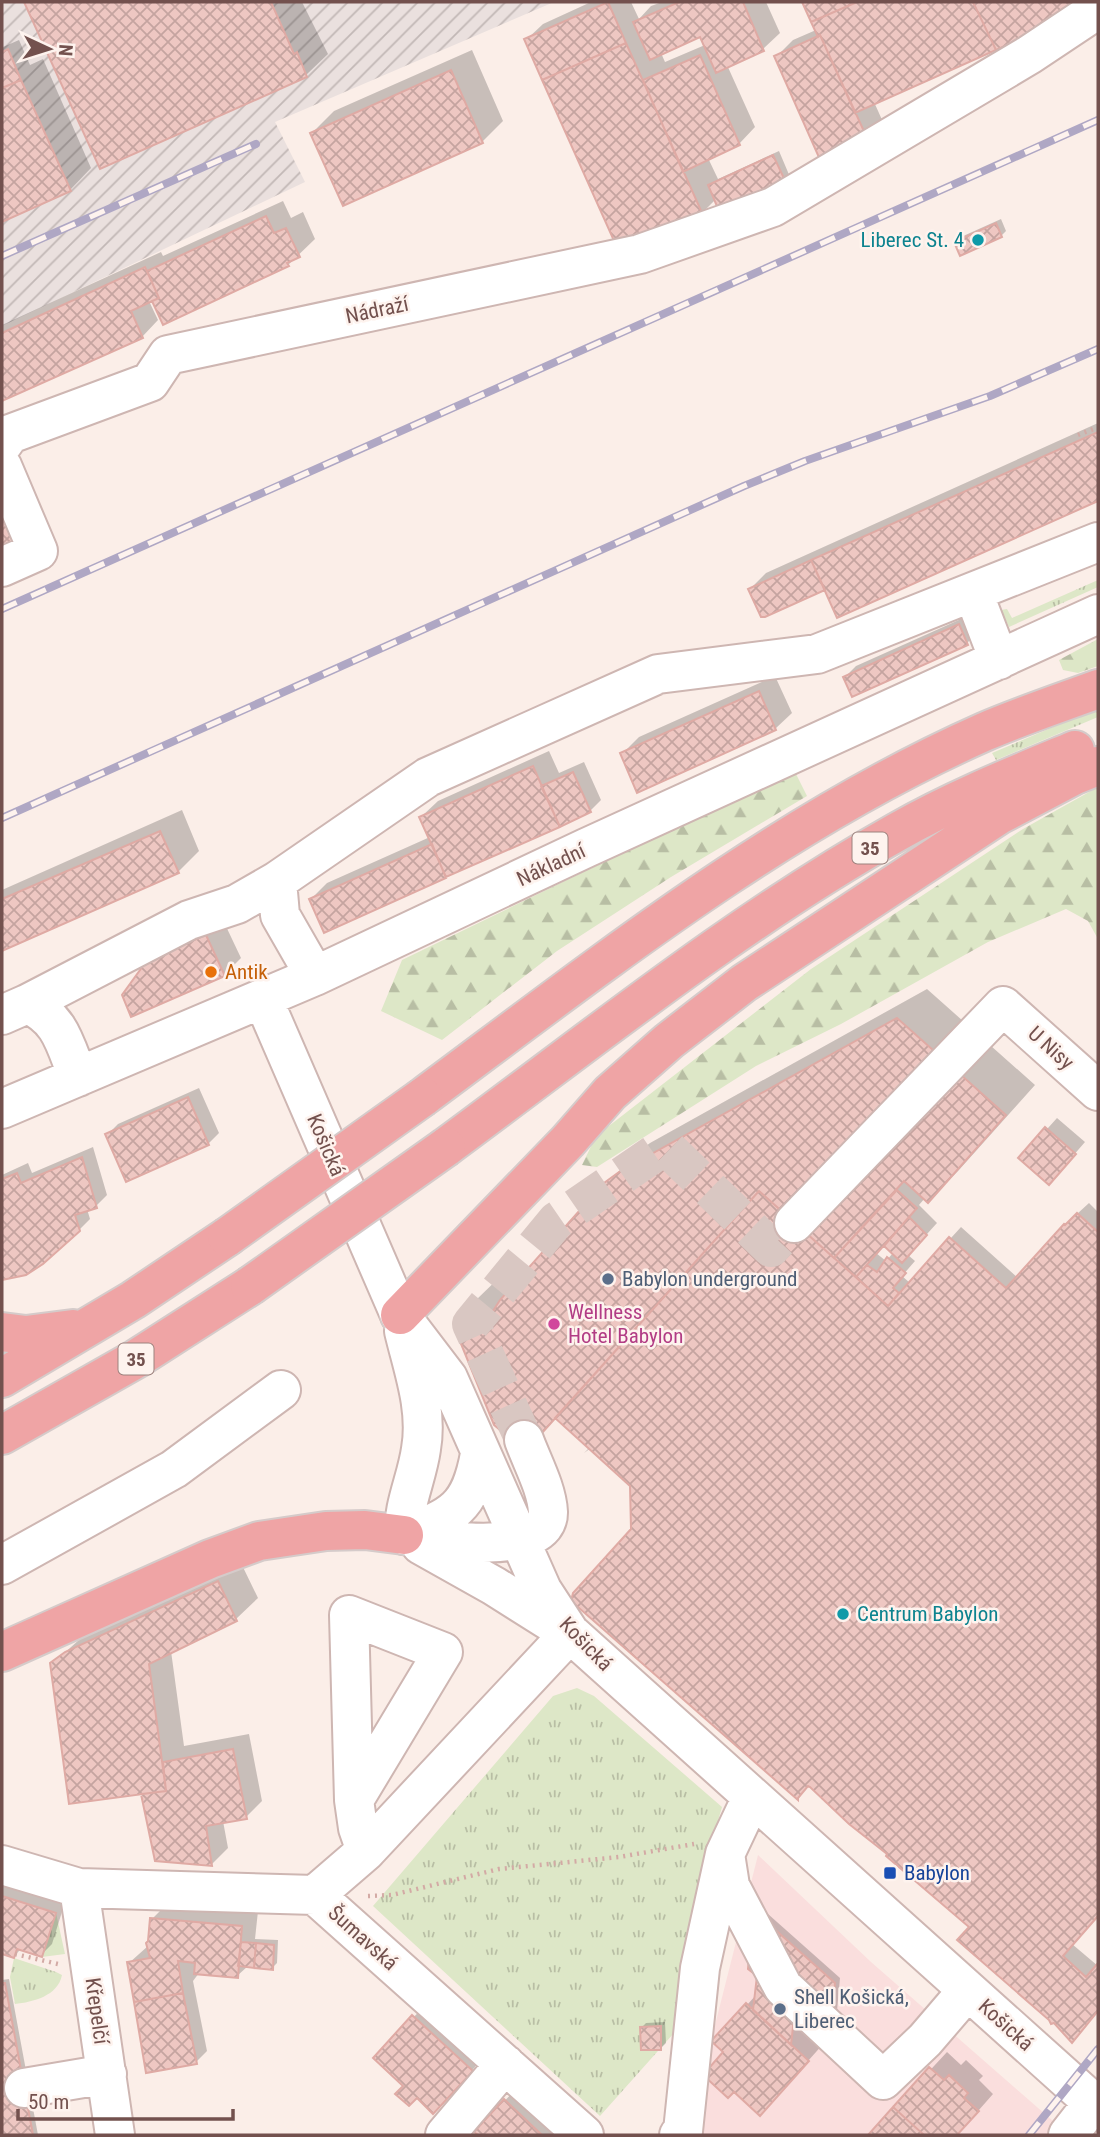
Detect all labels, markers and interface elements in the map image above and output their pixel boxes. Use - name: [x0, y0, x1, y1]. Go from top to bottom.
- north arrow: [14, 14, 84, 84]
- text: N: [54, 44, 77, 57]
- place label: Liberec St. 4: [861, 228, 964, 252]
- marker: Liberec St. 4: [970, 232, 986, 248]
- street label: Nádraží: [343, 291, 412, 328]
- road number: 35: [852, 832, 888, 863]
- street label: Nákladní: [513, 838, 590, 891]
- place label: Antik: [225, 960, 268, 984]
- marker: Antik: [203, 964, 219, 980]
- street label: U Nisy: [1023, 1021, 1079, 1075]
- street label: Košická: [302, 1110, 350, 1180]
- place label: Babylon underground: [622, 1267, 798, 1291]
- marker: Babylon underground: [600, 1271, 616, 1287]
- place label: Wellness Hotel Babylon: [568, 1300, 683, 1348]
- marker: Wellness Hotel Babylon: [546, 1316, 562, 1332]
- road number: 35: [118, 1344, 154, 1374]
- place label: Centrum Babylon: [857, 1602, 998, 1626]
- marker: Centrum Babylon: [835, 1606, 851, 1622]
- street label: Košická: [555, 1612, 617, 1676]
- place label: Babylon: [904, 1861, 970, 1885]
- marker: Babylon: [882, 1865, 898, 1881]
- street label: Šumavská: [323, 1901, 403, 1975]
- street label: Křepelčí: [80, 1976, 114, 2047]
- place label: Shell Košická, Liberec: [794, 1985, 909, 2033]
- street label: Košická: [974, 1994, 1038, 2056]
- marker: Shell Košická, Liberec: [772, 2001, 788, 2017]
- scale bar: [18, 2078, 233, 2122]
- text: 50 m: [28, 2090, 69, 2114]

